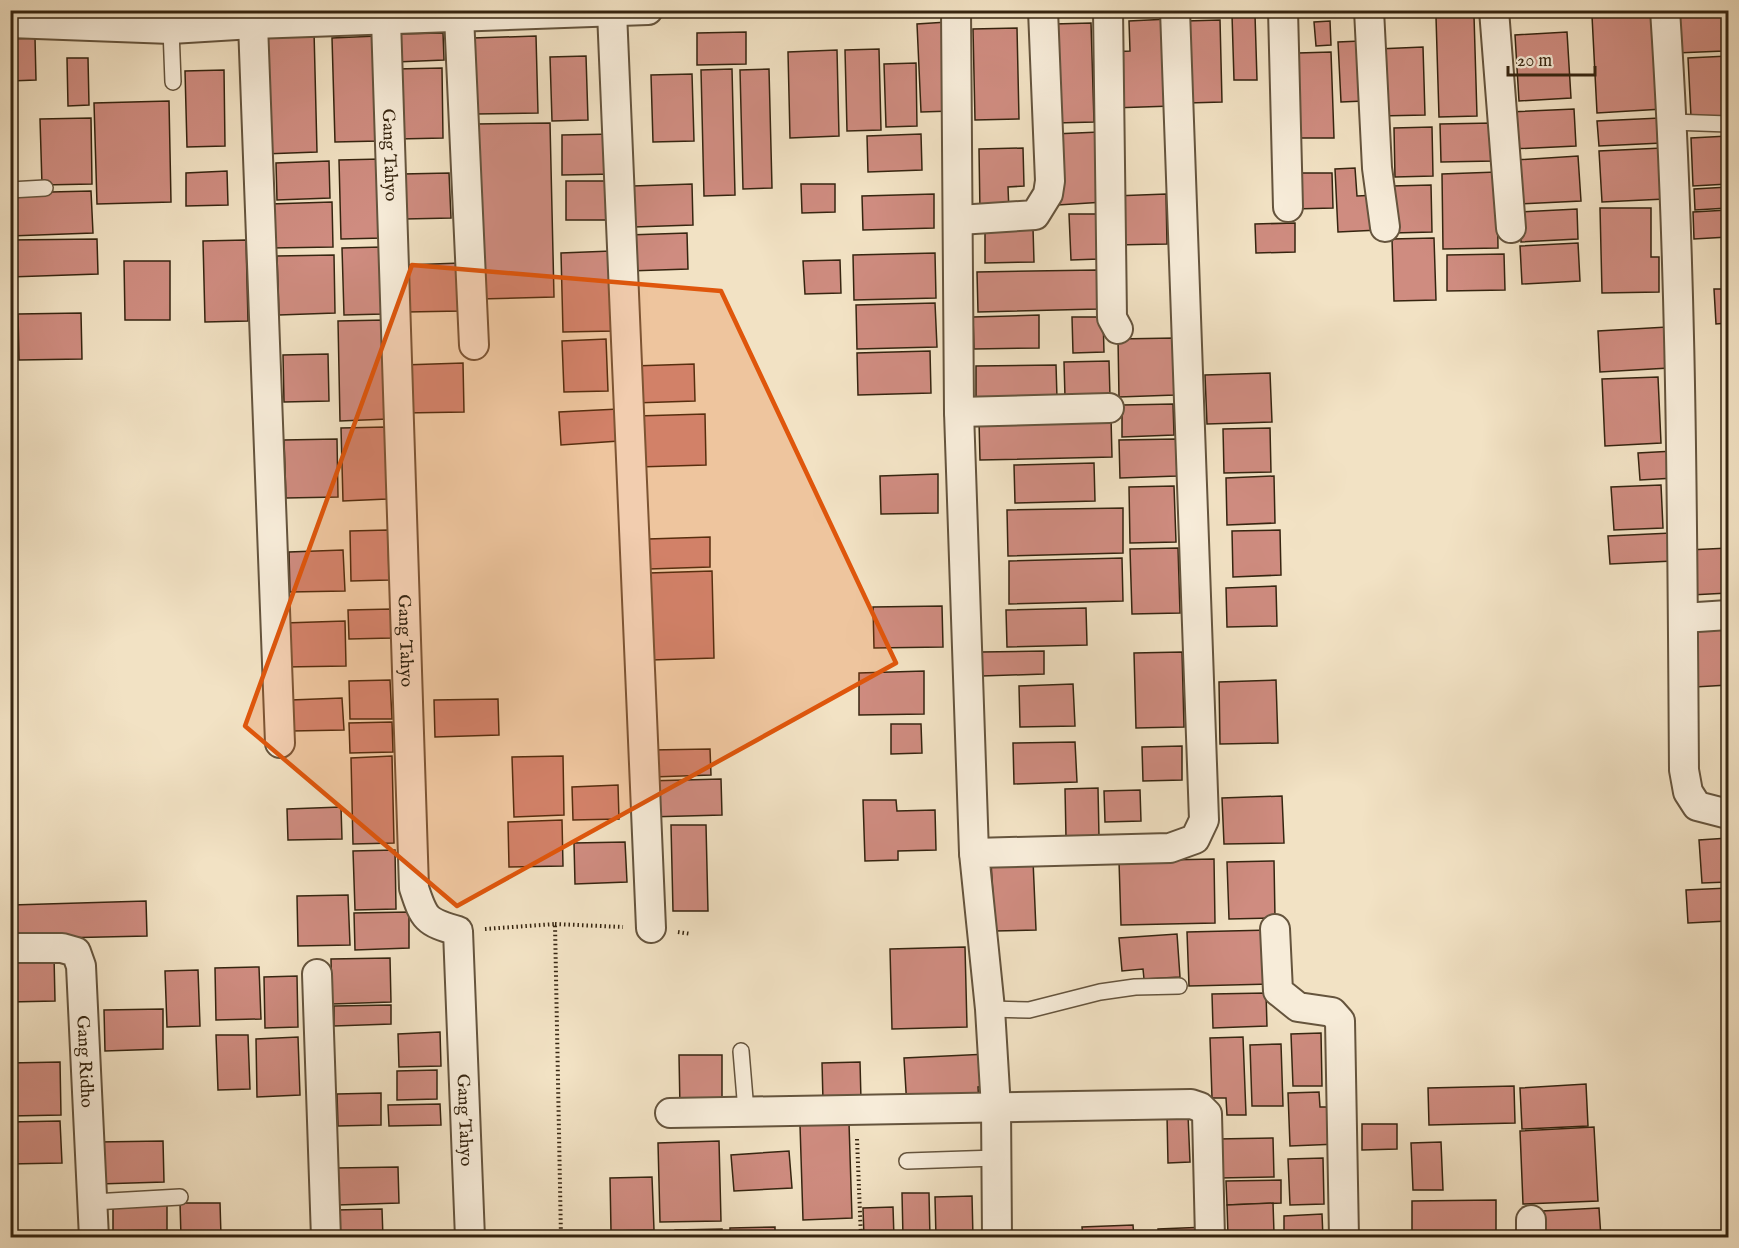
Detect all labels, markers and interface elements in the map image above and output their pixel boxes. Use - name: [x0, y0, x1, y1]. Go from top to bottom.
- scale bar: [1508, 39, 1595, 77]
- text: 20 m: [1517, 50, 1552, 73]
- street label: Gang Tahyo: [376, 108, 402, 202]
- street label: Gang Tahyo: [392, 594, 418, 688]
- street label: Gang Ridho: [70, 1015, 98, 1109]
- street label: Gang Tahyo: [451, 1073, 477, 1167]

